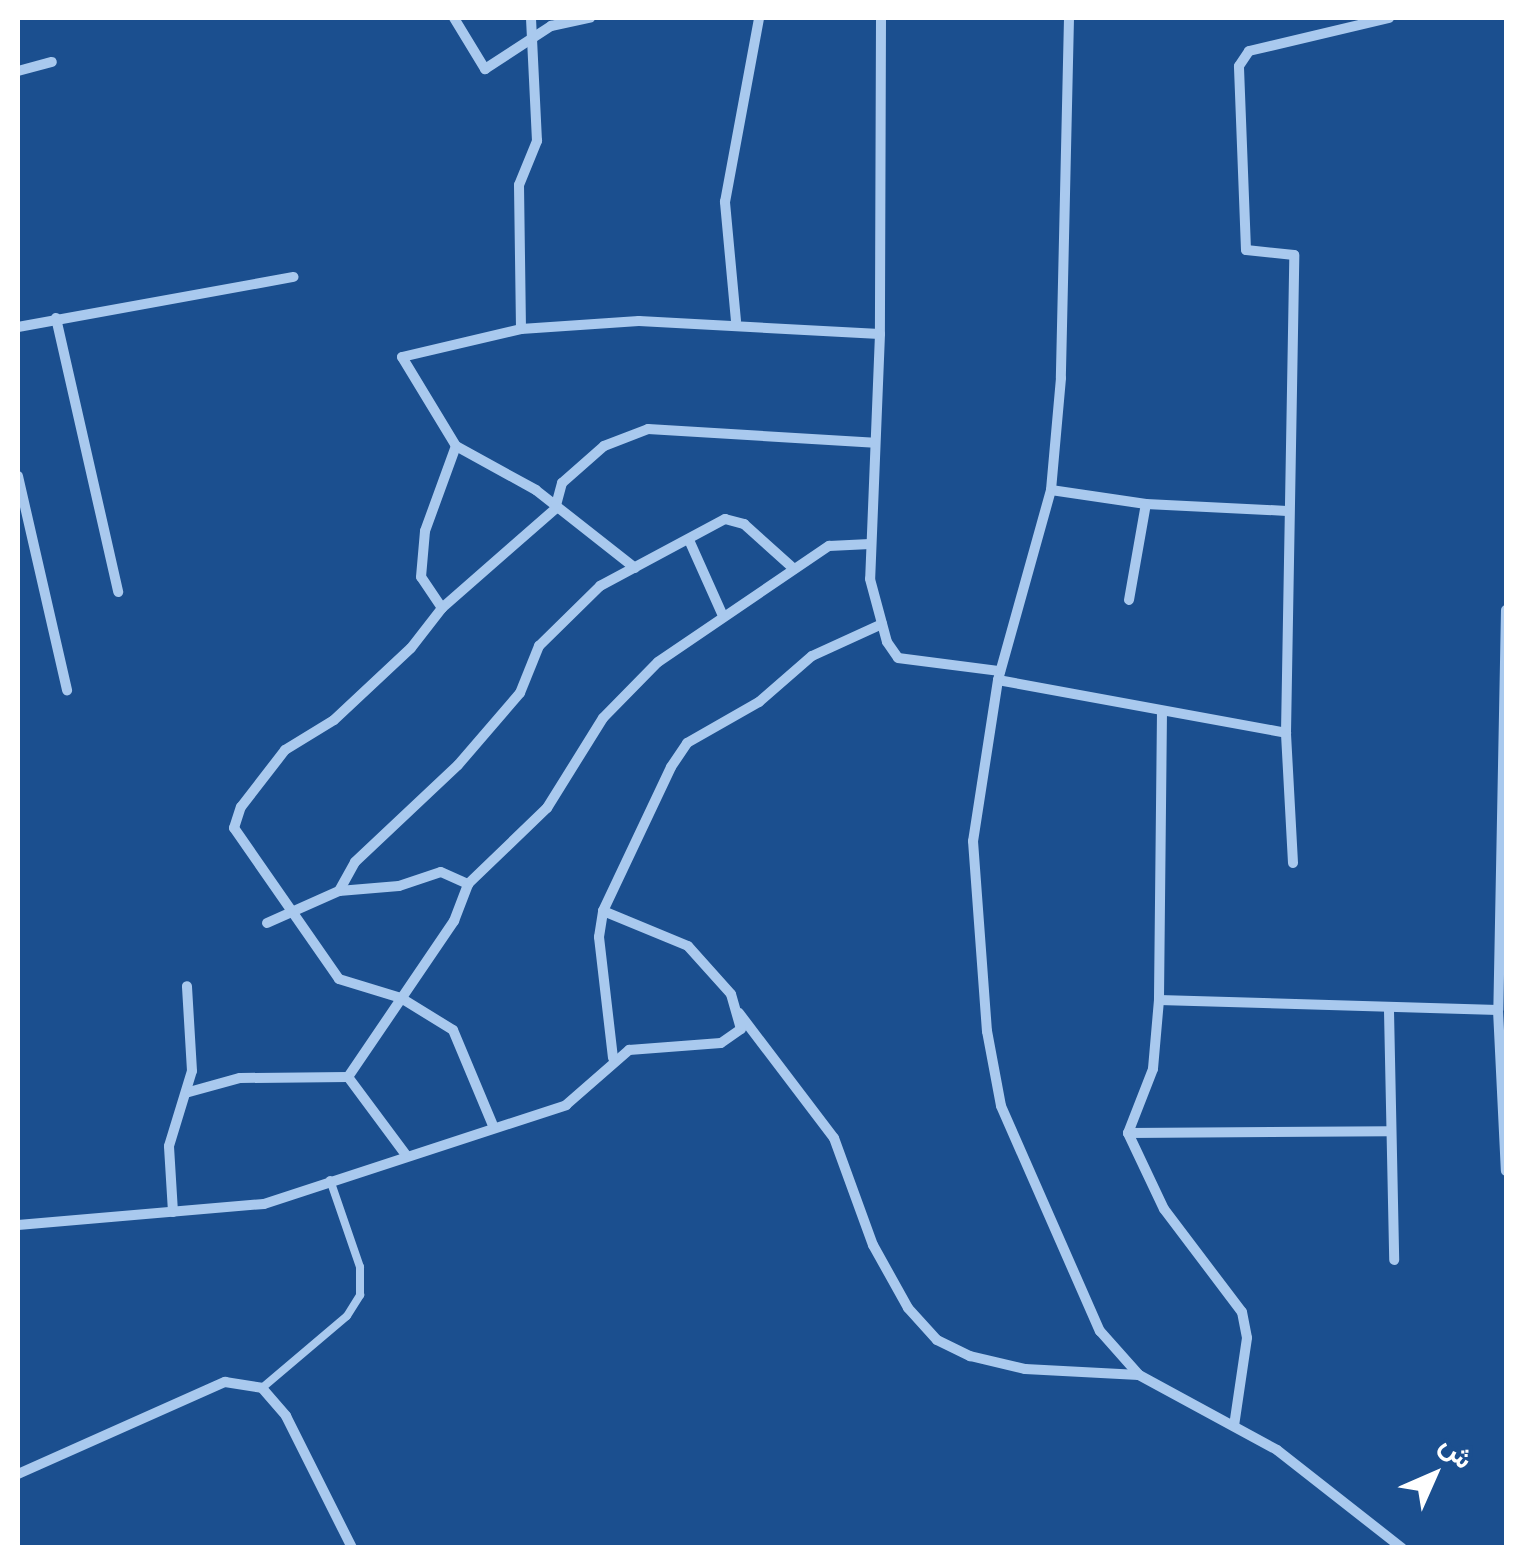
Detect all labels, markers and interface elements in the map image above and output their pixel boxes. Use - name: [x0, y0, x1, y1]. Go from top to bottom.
- north arrow: [1384, 1425, 1484, 1525]
- text: ش: [1431, 1429, 1480, 1478]

